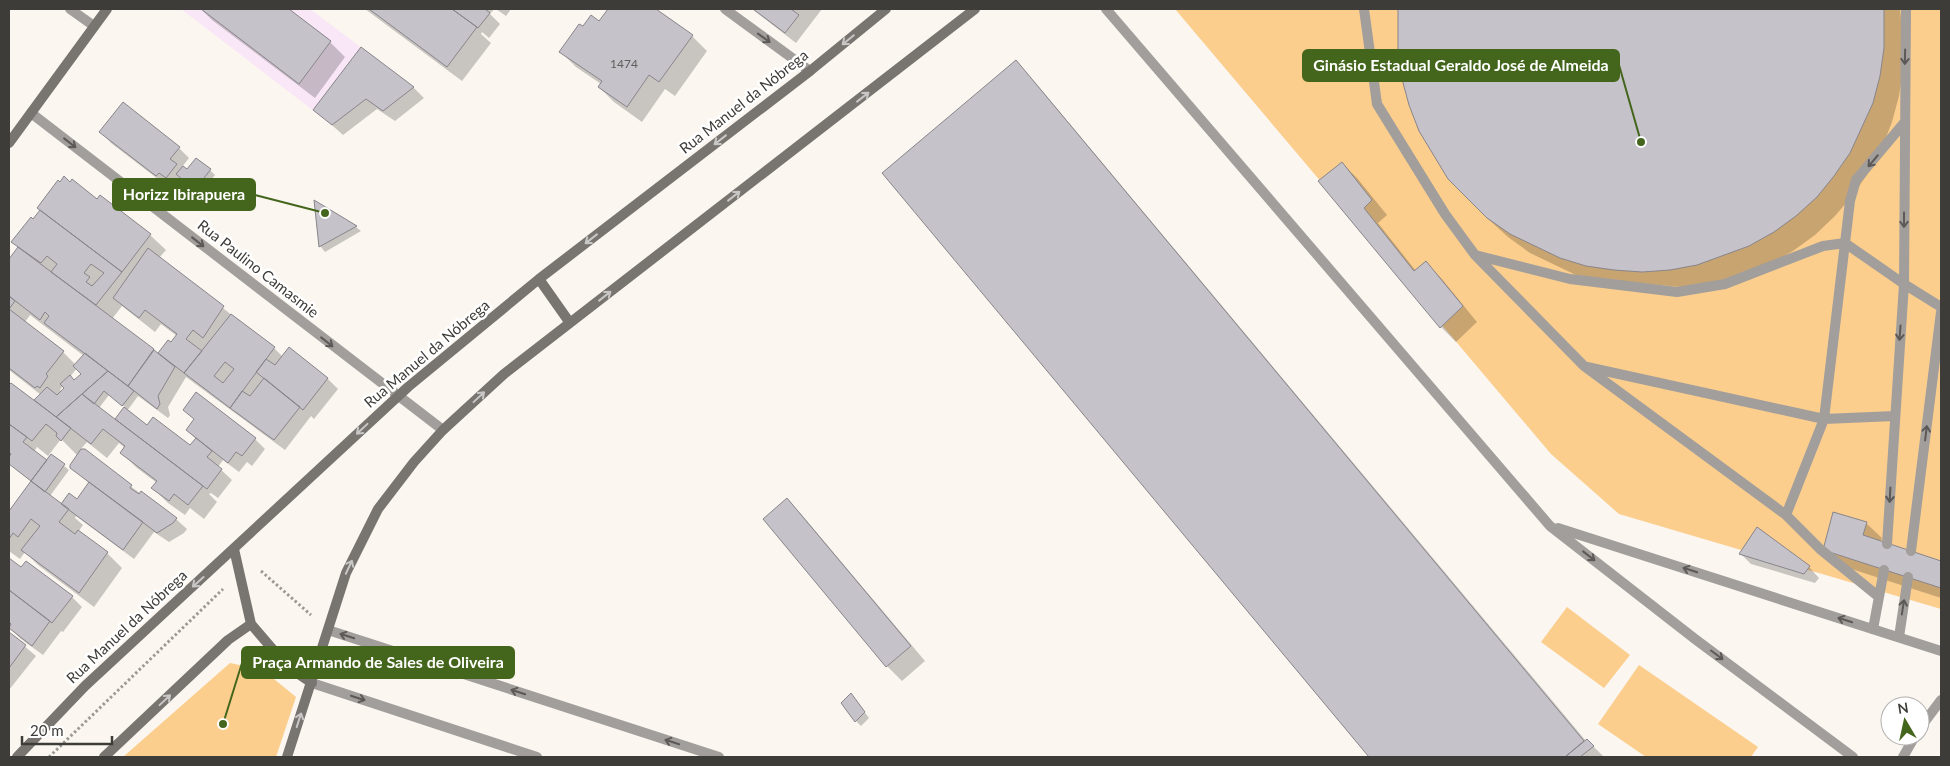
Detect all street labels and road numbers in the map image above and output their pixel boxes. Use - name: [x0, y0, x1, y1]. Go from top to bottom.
- street label: Rua Manuel da Nóbrega: [676, 45, 811, 157]
- street label: Rua Paulino Camasmie: [194, 215, 323, 321]
- street label: Rua Manuel da Nóbrega: [360, 296, 493, 411]
- street label: Rua Manuel da Nóbrega: [62, 566, 190, 687]

